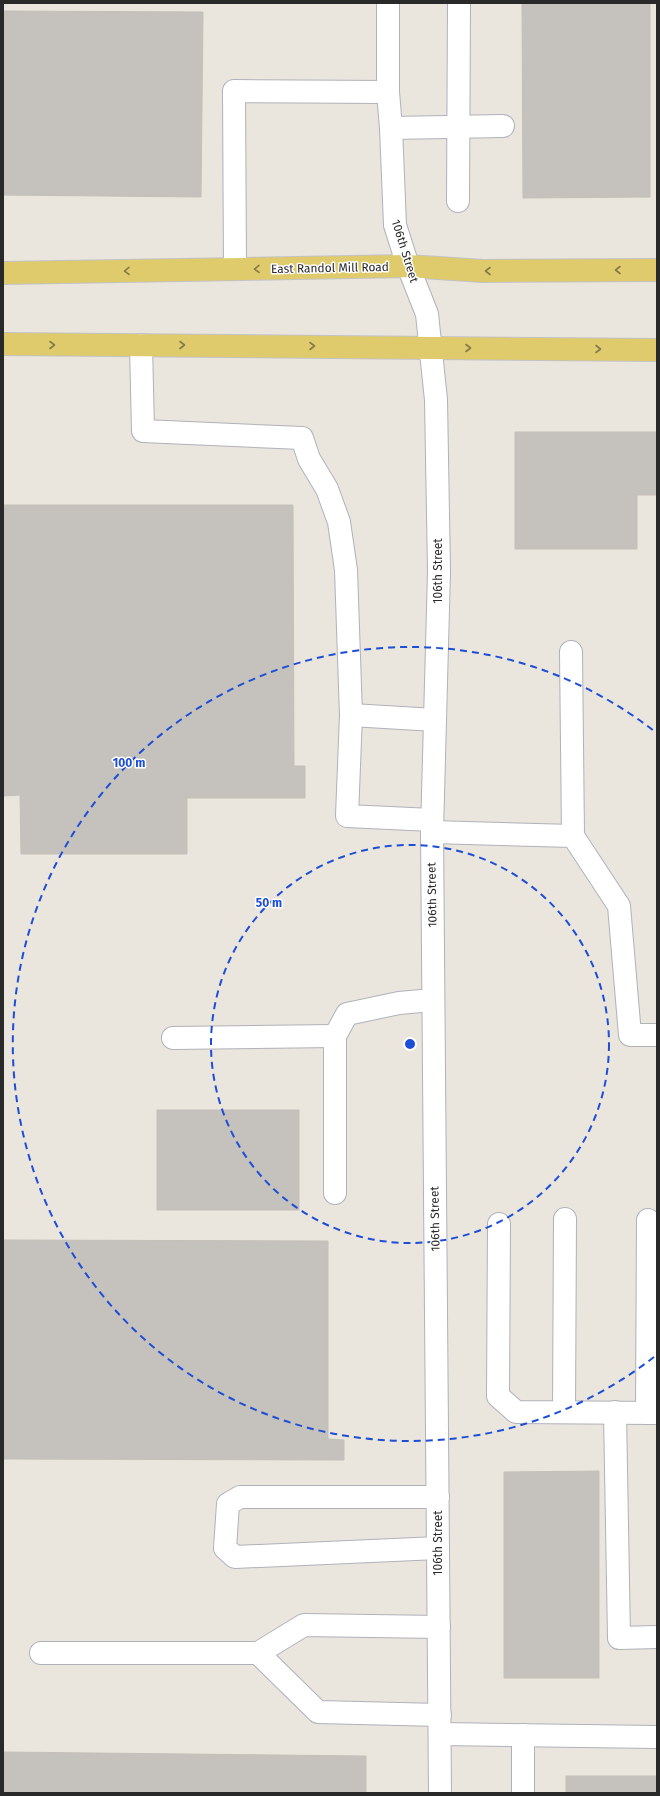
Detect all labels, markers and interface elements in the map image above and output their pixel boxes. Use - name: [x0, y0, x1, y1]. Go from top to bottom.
- street label: 106th Street: [389, 218, 421, 285]
- street label: East Randol Mill Road: [271, 260, 389, 276]
- one-way arrow: [254, 265, 260, 273]
- one-way arrow: [615, 266, 621, 274]
- one-way arrow: [124, 267, 130, 275]
- one-way arrow: [485, 267, 491, 275]
- one-way arrow: [49, 340, 55, 349]
- one-way arrow: [179, 341, 185, 350]
- one-way arrow: [309, 342, 315, 350]
- one-way arrow: [465, 344, 471, 352]
- one-way arrow: [595, 345, 601, 353]
- street label: 106th Street: [431, 538, 445, 604]
- text: 100 m: [113, 756, 145, 770]
- street label: 106th Street: [424, 862, 440, 928]
- text: 50 m: [256, 896, 282, 910]
- centre of rings: [403, 1037, 417, 1051]
- street label: 106th Street: [427, 1186, 443, 1252]
- street label: 106th Street: [431, 1510, 445, 1576]

